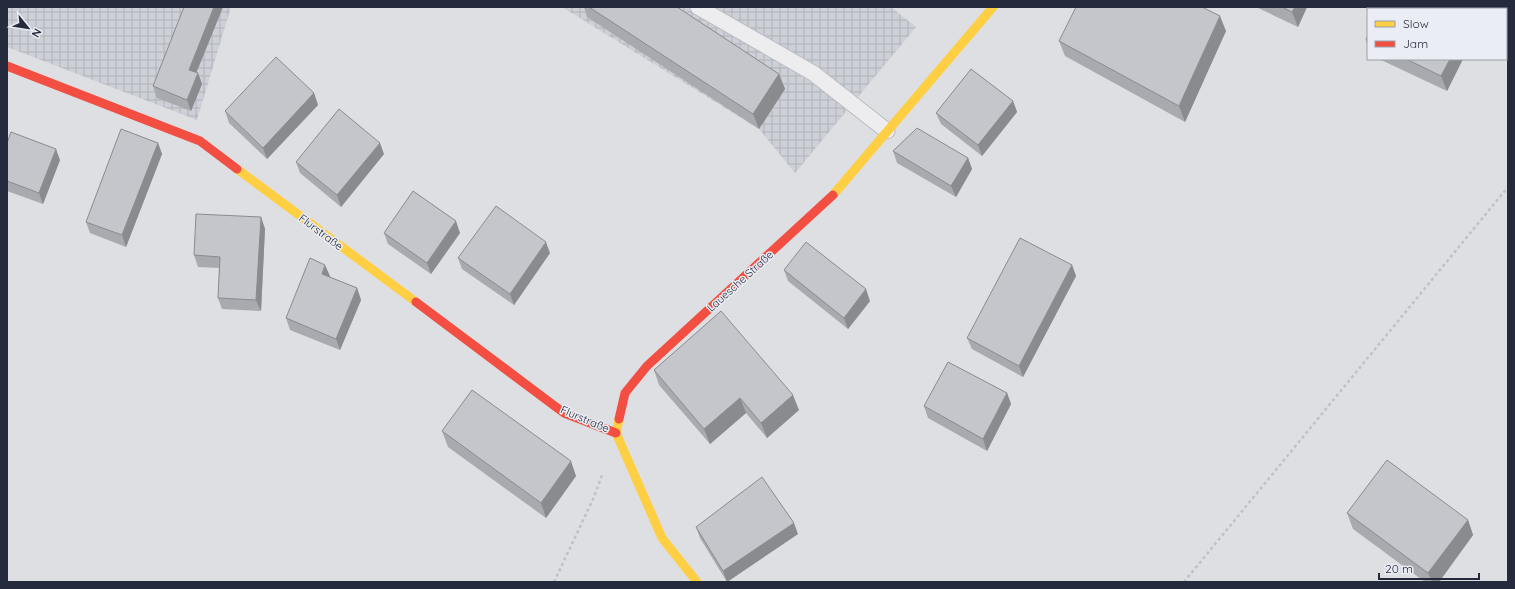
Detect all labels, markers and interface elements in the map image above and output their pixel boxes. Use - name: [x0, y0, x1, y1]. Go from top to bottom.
- north arrow: [8, 8, 48, 48]
- legend: [1367, 8, 1507, 60]
- text: Slow: [1403, 16, 1429, 31]
- text: N: [29, 26, 45, 40]
- text: Jam: [1403, 36, 1428, 51]
- street label: Flurstraße: [296, 211, 346, 253]
- street label: Lauesche Straße: [704, 247, 776, 315]
- street label: Flurstraße: [558, 402, 612, 436]
- scale bar: [1379, 555, 1479, 581]
- text: 20 m: [1385, 561, 1413, 576]

